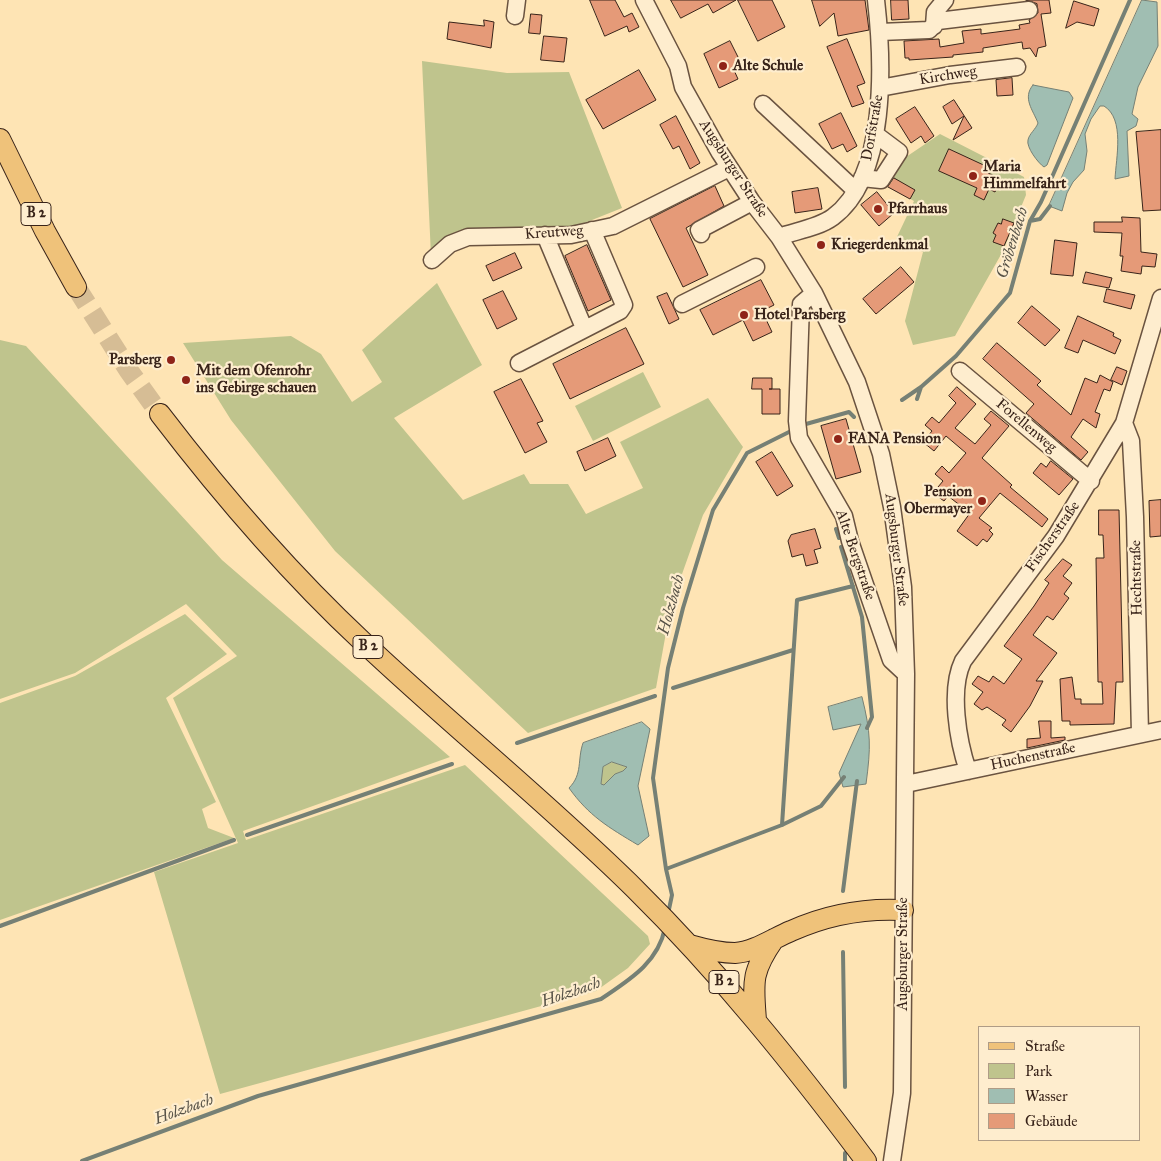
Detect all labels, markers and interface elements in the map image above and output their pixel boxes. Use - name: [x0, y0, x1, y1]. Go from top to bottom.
- place label: Alte Schule: [733, 57, 803, 75]
- marker: Alte Schule: [717, 60, 729, 72]
- street label: Kirchweg: [918, 63, 978, 89]
- street label: Dorfstraße: [858, 93, 888, 163]
- street label: Augsburger Straße: [695, 117, 771, 221]
- place label: Maria Himmelfahrt: [983, 158, 1066, 193]
- marker: Maria Himmelfahrt: [967, 170, 979, 182]
- place label: Pfarrhaus: [888, 200, 947, 218]
- road number: B 2: [21, 202, 51, 225]
- marker: Pfarrhaus: [872, 203, 884, 215]
- water label: Gröbenbach: [993, 205, 1033, 281]
- street label: Kreutweg: [524, 222, 584, 244]
- place label: Kriegerdenkmal: [831, 236, 928, 254]
- marker: Kriegerdenkmal: [815, 239, 827, 251]
- place label: Hotel Parsberg: [754, 306, 845, 324]
- marker: Hotel Parsberg: [738, 309, 750, 321]
- place label: Parsberg: [109, 351, 161, 369]
- marker: Parsberg: [165, 354, 177, 366]
- place label: Mit dem Ofenrohr ins Gebirge schauen: [196, 362, 316, 397]
- marker: Mit dem Ofenrohr ins Gebirge schauen: [180, 374, 192, 386]
- street label: Forellenweg: [992, 395, 1060, 457]
- place label: FANA Pension: [848, 430, 941, 448]
- marker: FANA Pension: [832, 433, 844, 445]
- place label: Pension Obermayer: [904, 483, 972, 518]
- street label: Augsburger Straße: [880, 493, 912, 607]
- marker: Pension Obermayer: [976, 495, 988, 507]
- street label: Fischerstraße: [1022, 498, 1084, 576]
- street label: Alte Bergstraße: [831, 507, 879, 603]
- street label: Hechtstraße: [1127, 540, 1147, 616]
- water label: Holzbach: [655, 573, 689, 637]
- road number: B 2: [353, 636, 383, 659]
- street label: Huchenstraße: [989, 739, 1077, 775]
- street label: Augsburger Straße: [894, 897, 912, 1011]
- road number: B 2: [709, 970, 739, 994]
- water label: Holzbach: [539, 974, 603, 1012]
- legend: [978, 1026, 1141, 1141]
- text: Straße: [1025, 1037, 1065, 1055]
- text: Park: [1025, 1062, 1052, 1080]
- text: Wasser: [1025, 1087, 1068, 1105]
- water label: Holzbach: [152, 1090, 216, 1130]
- text: Gebäude: [1025, 1112, 1078, 1130]

